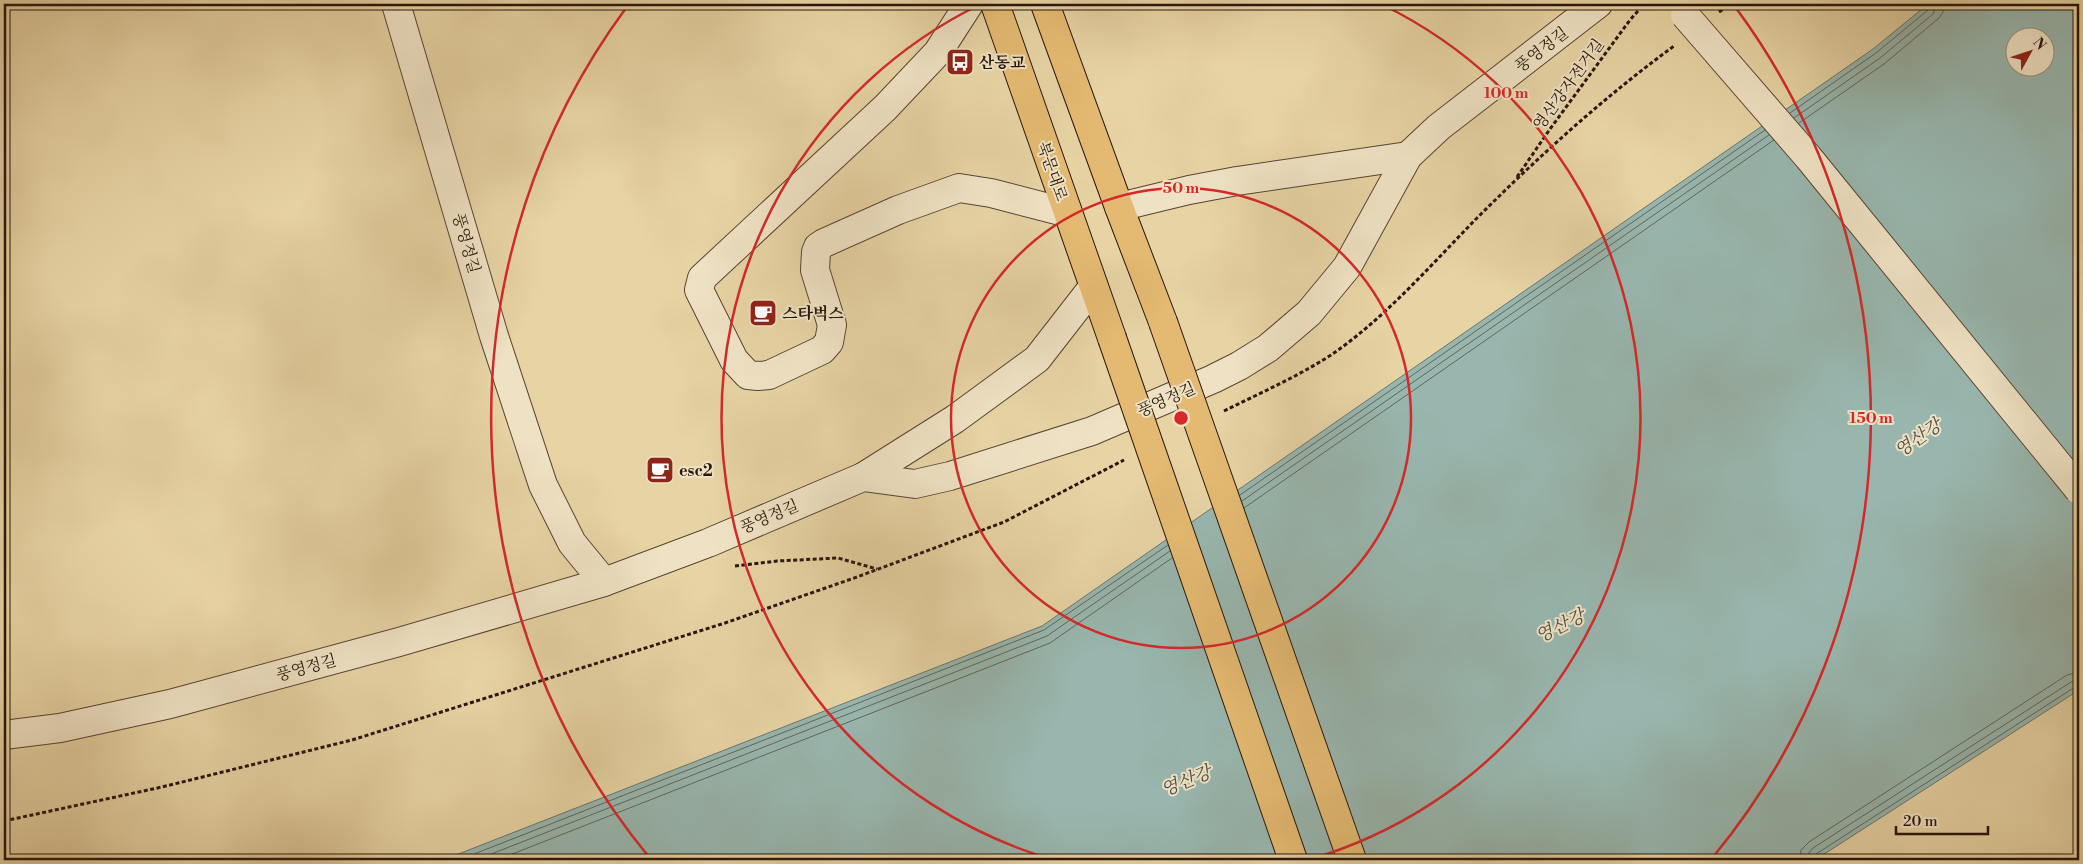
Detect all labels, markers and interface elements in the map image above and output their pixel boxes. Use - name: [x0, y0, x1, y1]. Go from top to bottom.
- street label: 풍영정길: [1511, 23, 1572, 77]
- north arrow: [2006, 28, 2056, 78]
- text: N: [2029, 34, 2050, 54]
- street label: 영산강자전거길: [1529, 35, 1609, 134]
- bus stop icon: 산동교: [945, 47, 975, 77]
- place label: 산동교: [979, 53, 1026, 73]
- text: 100 m: [1484, 84, 1529, 103]
- street label: 북문대로: [1033, 139, 1072, 204]
- text: 50 m: [1163, 179, 1199, 198]
- street label: 풍영정길: [448, 211, 484, 276]
- cafe icon: 스타벅스: [748, 298, 778, 328]
- place label: 스타벅스: [782, 304, 844, 324]
- street label: 풍영정길: [1134, 378, 1199, 422]
- centre of rings: [1172, 409, 1190, 427]
- text: 150 m: [1849, 409, 1893, 428]
- water label: 영산강: [1890, 413, 1948, 463]
- cafe icon: esc2: [645, 455, 675, 485]
- place label: esc2: [679, 461, 713, 481]
- street label: 풍영정길: [737, 496, 802, 538]
- water label: 영산강: [1532, 604, 1591, 648]
- street label: 풍영정길: [274, 650, 339, 686]
- water label: 영산강: [1158, 760, 1217, 802]
- scale bar: [1896, 804, 1988, 836]
- text: 20 m: [1903, 812, 1938, 831]

